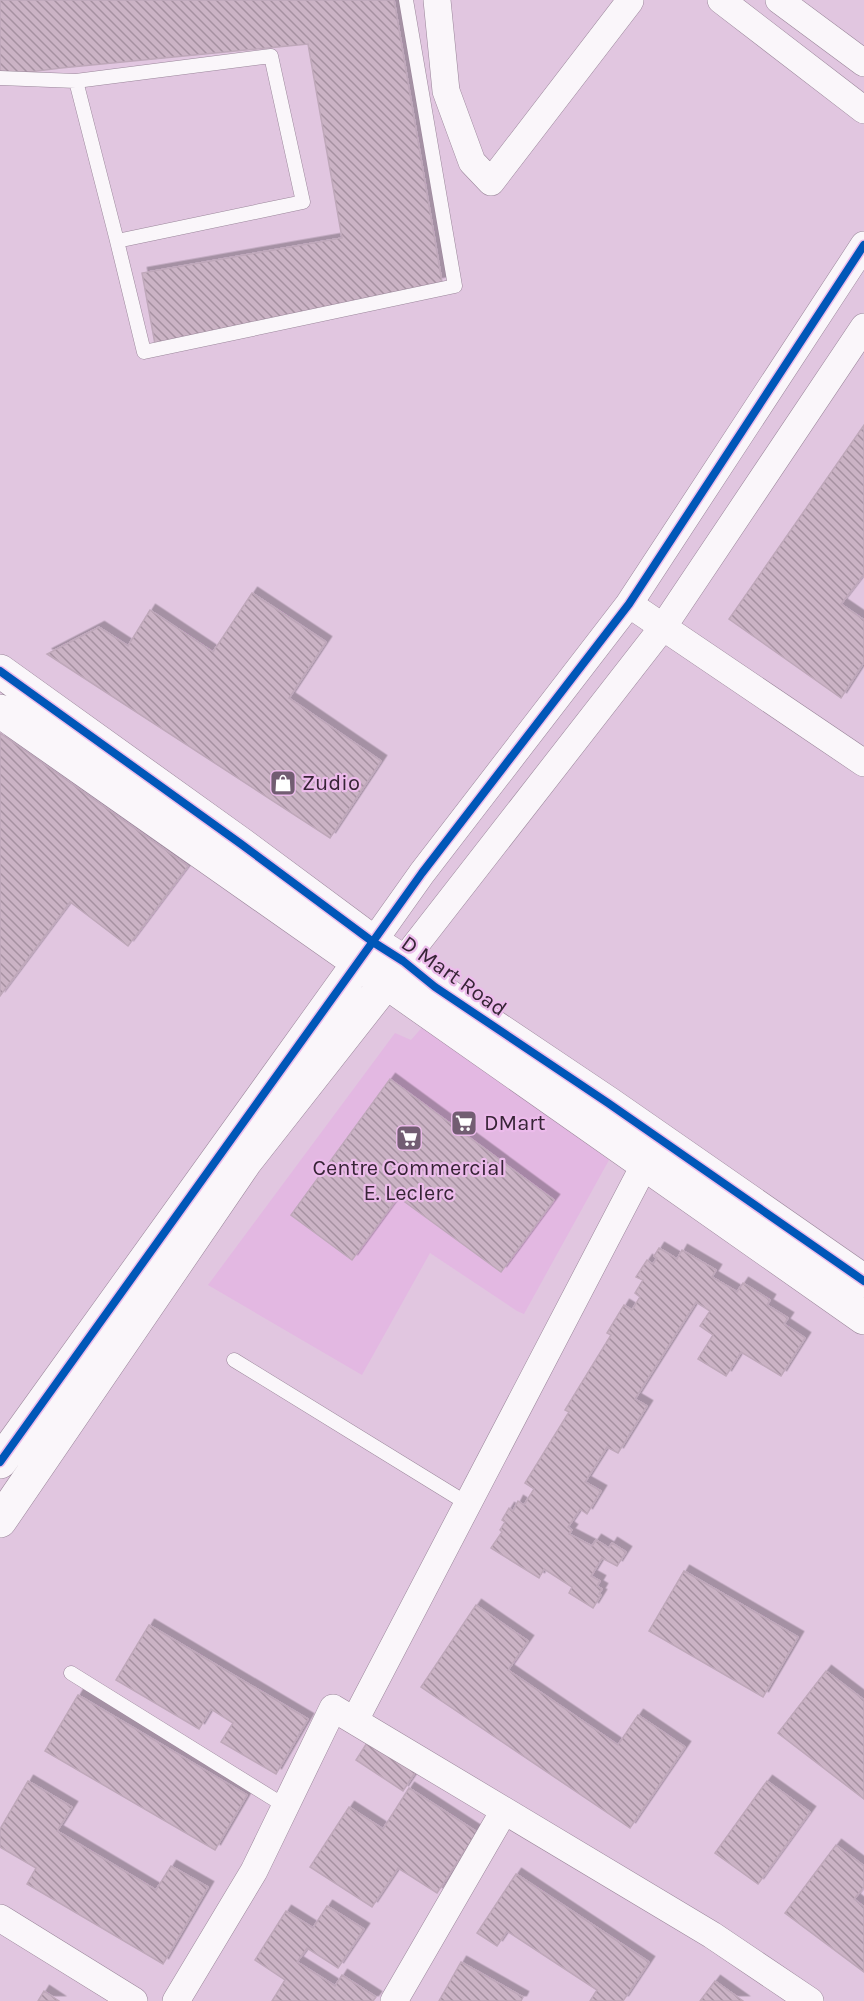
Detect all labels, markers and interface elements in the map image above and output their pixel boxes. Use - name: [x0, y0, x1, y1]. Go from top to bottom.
- shop icon: Zudio: [268, 768, 298, 798]
- place label: Zudio: [302, 770, 360, 796]
- street label: D Mart Road: [396, 930, 512, 1022]
- supermarket icon: DMart: [449, 1108, 479, 1138]
- place label: DMart: [484, 1110, 546, 1136]
- supermarket icon: Centre Commercial E. Leclerc: [394, 1123, 424, 1153]
- place label: Centre Commercial E. Leclerc: [313, 1155, 505, 1206]

